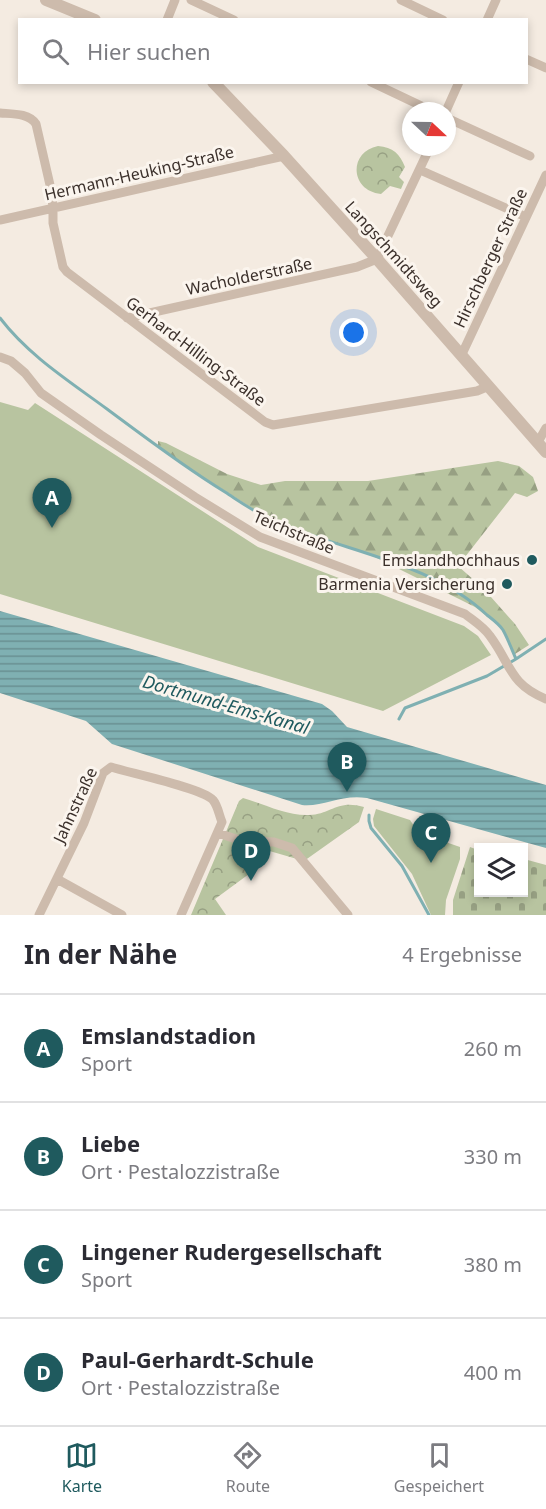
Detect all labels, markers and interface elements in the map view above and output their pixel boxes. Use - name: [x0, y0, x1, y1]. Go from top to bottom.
- search box: [18, 18, 528, 84]
- icon: search: [39, 35, 72, 68]
- text: Hier suchen: [87, 36, 211, 66]
- north arrow: [402, 102, 456, 156]
- street label: Hermann-Heuking-Straße: [42, 141, 236, 205]
- street label: Hirschberger Straße: [448, 185, 532, 331]
- street label: Langschmidtsweg: [340, 196, 448, 312]
- street label: Wacholderstraße: [184, 252, 314, 300]
- street label: Gerhard-Hilling-Straße: [122, 291, 270, 411]
- your location: [339, 318, 368, 347]
- pin: A: [32, 478, 72, 528]
- street label: Teichstraße: [250, 505, 338, 559]
- place label: Emslandhochhaus: [382, 549, 520, 571]
- marker: Emslandhochhaus: [525, 553, 539, 567]
- place label: Barmenia Versicherung: [318, 573, 495, 595]
- marker: Barmenia Versicherung: [500, 577, 514, 591]
- water label: Dortmund-Ems-Kanal: [140, 669, 312, 739]
- pin: B: [328, 742, 366, 792]
- street label: Jahnstraße: [47, 764, 102, 848]
- pin: C: [412, 814, 450, 863]
- pin: D: [232, 832, 270, 881]
- map controls: [474, 843, 528, 897]
- button: layers: [474, 843, 528, 897]
- text: In der Nähe: [24, 936, 177, 972]
- text: 4 Ergebnisse: [402, 941, 522, 968]
- text: Emslandstadion: [81, 1020, 256, 1050]
- text: A: [37, 1035, 50, 1062]
- text: 260 m: [464, 1035, 522, 1062]
- text: Sport: [81, 1050, 132, 1077]
- text: Liebe: [81, 1128, 140, 1158]
- text: B: [37, 1143, 50, 1170]
- text: 330 m: [464, 1143, 522, 1170]
- text: Ort · Pestalozzistraße: [81, 1158, 280, 1185]
- text: Lingener Rudergesellschaft: [81, 1236, 382, 1266]
- text: C: [37, 1251, 50, 1278]
- text: 380 m: [464, 1251, 522, 1278]
- text: Sport: [81, 1266, 132, 1293]
- text: Paul-Gerhardt-Schule: [81, 1344, 314, 1374]
- text: D: [36, 1359, 51, 1386]
- text: 400 m: [464, 1359, 522, 1386]
- text: Ort · Pestalozzistraße: [81, 1374, 280, 1401]
- tab: Karte: [62, 1439, 102, 1497]
- tab: Route: [226, 1439, 270, 1497]
- tab: Gespeichert: [394, 1439, 484, 1497]

